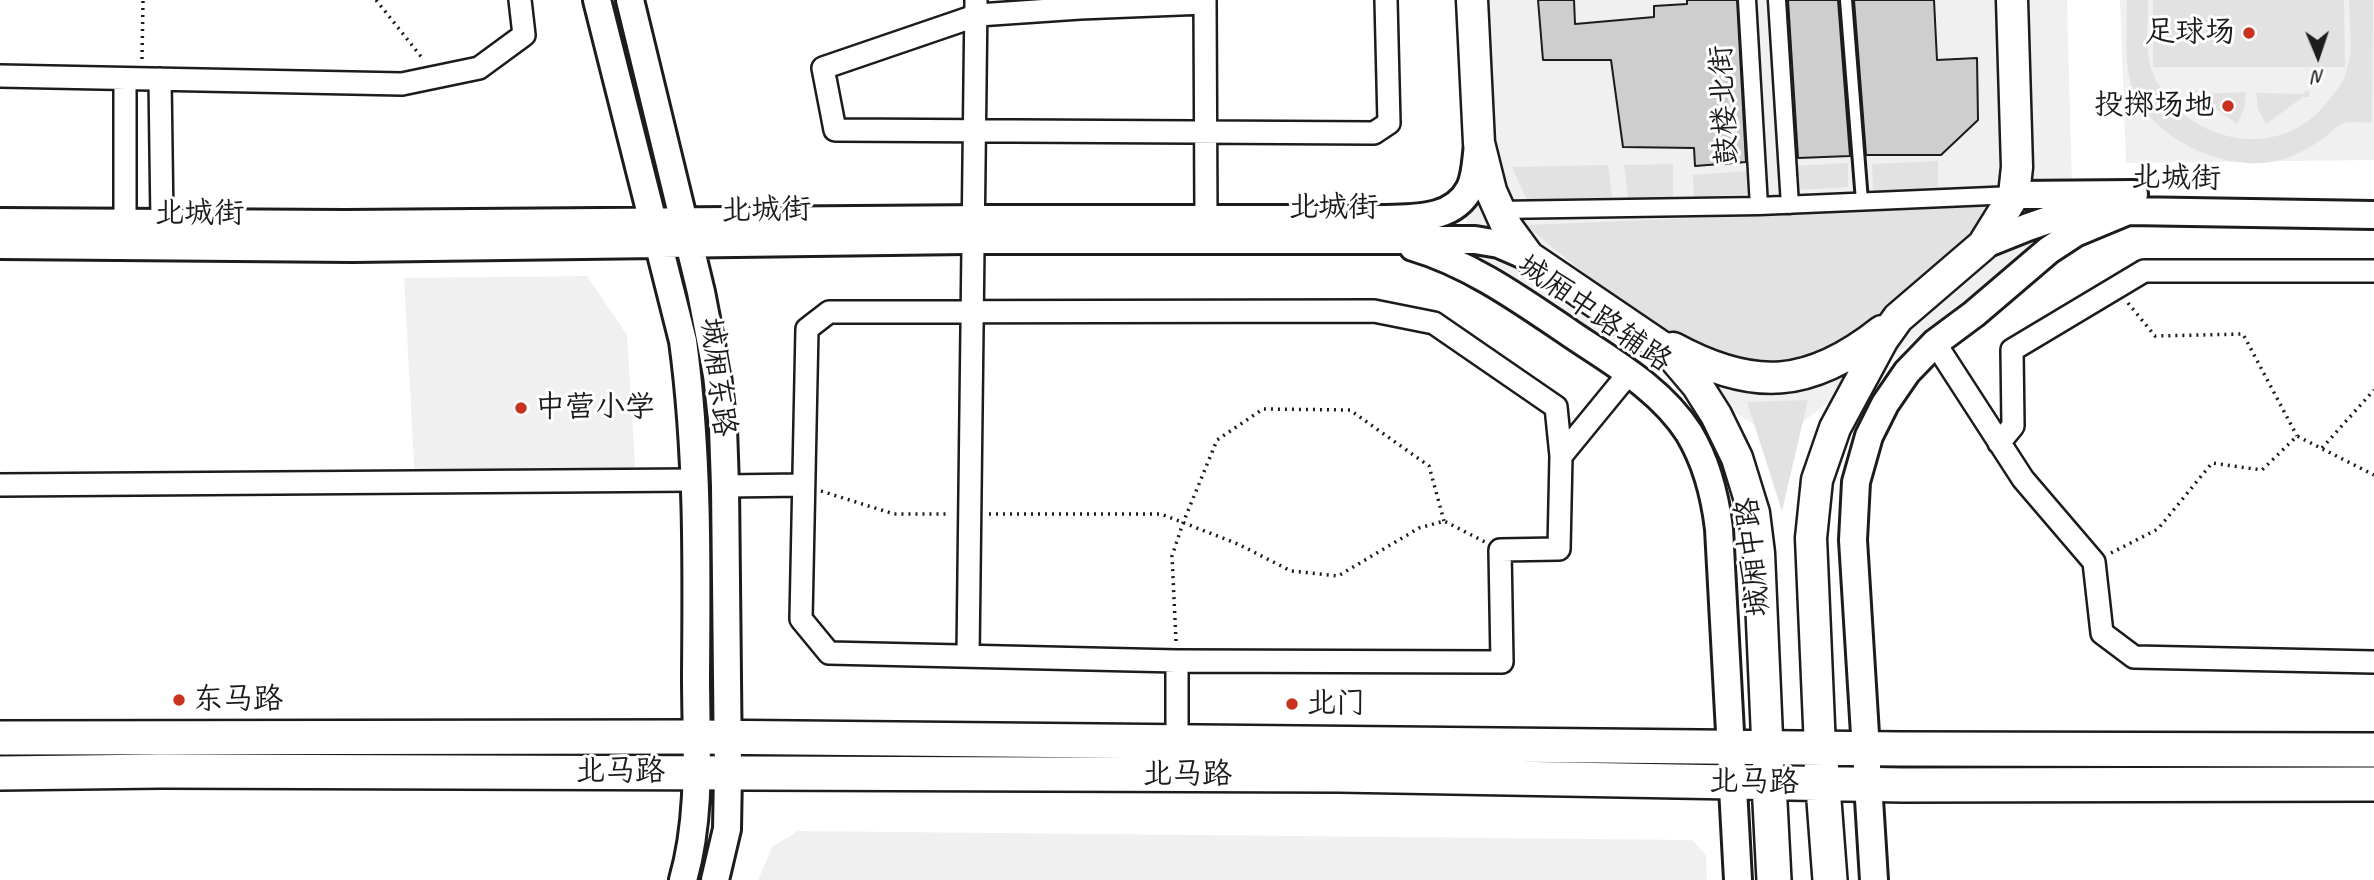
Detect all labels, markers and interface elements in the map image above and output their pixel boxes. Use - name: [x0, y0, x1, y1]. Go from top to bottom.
- place label: 足球场: [2145, 15, 2235, 51]
- north arrow: [2283, 21, 2353, 91]
- marker: 足球场: [2241, 25, 2257, 41]
- street label: 鼓楼北街: [1704, 44, 1746, 166]
- text: N: [2312, 65, 2325, 89]
- place label: 投掷场地: [2094, 88, 2214, 124]
- marker: 投掷场地: [2220, 98, 2236, 114]
- street label: 北城街: [2131, 160, 2221, 198]
- street label: 北城街: [1288, 190, 1378, 226]
- street label: 北城街: [721, 192, 811, 230]
- street label: 北城街: [154, 196, 244, 232]
- street label: 城厢中路辅路: [1510, 248, 1678, 380]
- street label: 城厢东路: [692, 315, 742, 439]
- place label: 中营小学: [535, 390, 655, 426]
- marker: 中营小学: [513, 400, 529, 416]
- street label: 城厢中路: [1730, 495, 1778, 619]
- place label: 东马路: [193, 682, 283, 718]
- place label: 北门: [1306, 686, 1366, 722]
- marker: 东马路: [171, 692, 187, 708]
- marker: 北门: [1284, 696, 1300, 712]
- street label: 北马路: [575, 754, 665, 790]
- street label: 北马路: [1142, 757, 1232, 793]
- street label: 北马路: [1709, 764, 1799, 802]

